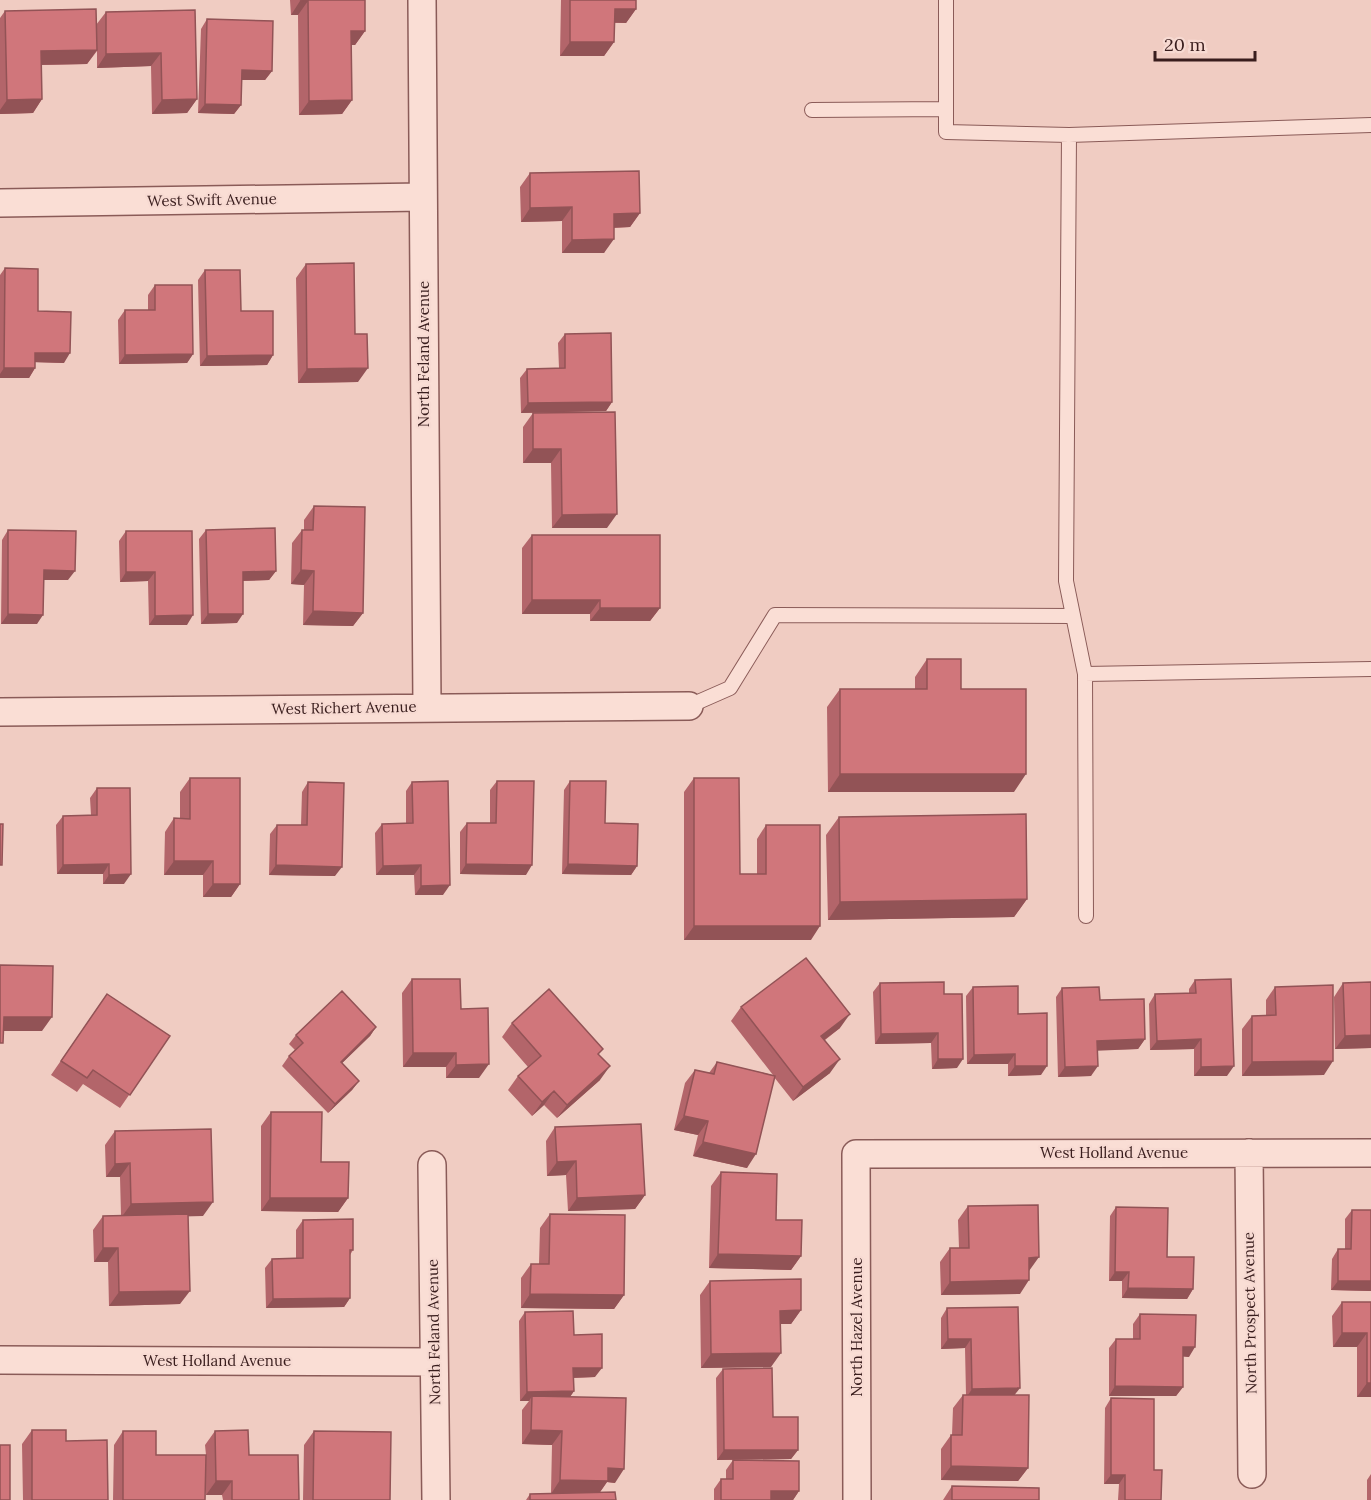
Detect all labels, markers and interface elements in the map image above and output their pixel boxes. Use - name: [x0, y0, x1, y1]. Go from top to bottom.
- scale bar: [1155, 24, 1256, 62]
- text: 20 m: [1164, 33, 1206, 56]
- street label: West Swift Avenue: [147, 189, 277, 210]
- street label: North Feland Avenue: [414, 281, 433, 427]
- street label: West Richert Avenue: [271, 697, 417, 718]
- street label: West Holland Avenue: [1040, 1143, 1188, 1162]
- street label: North Prospect Avenue: [1239, 1232, 1260, 1394]
- street label: North Hazel Avenue: [847, 1257, 866, 1397]
- street label: North Feland Avenue: [423, 1259, 444, 1405]
- street label: West Holland Avenue: [143, 1351, 291, 1370]

